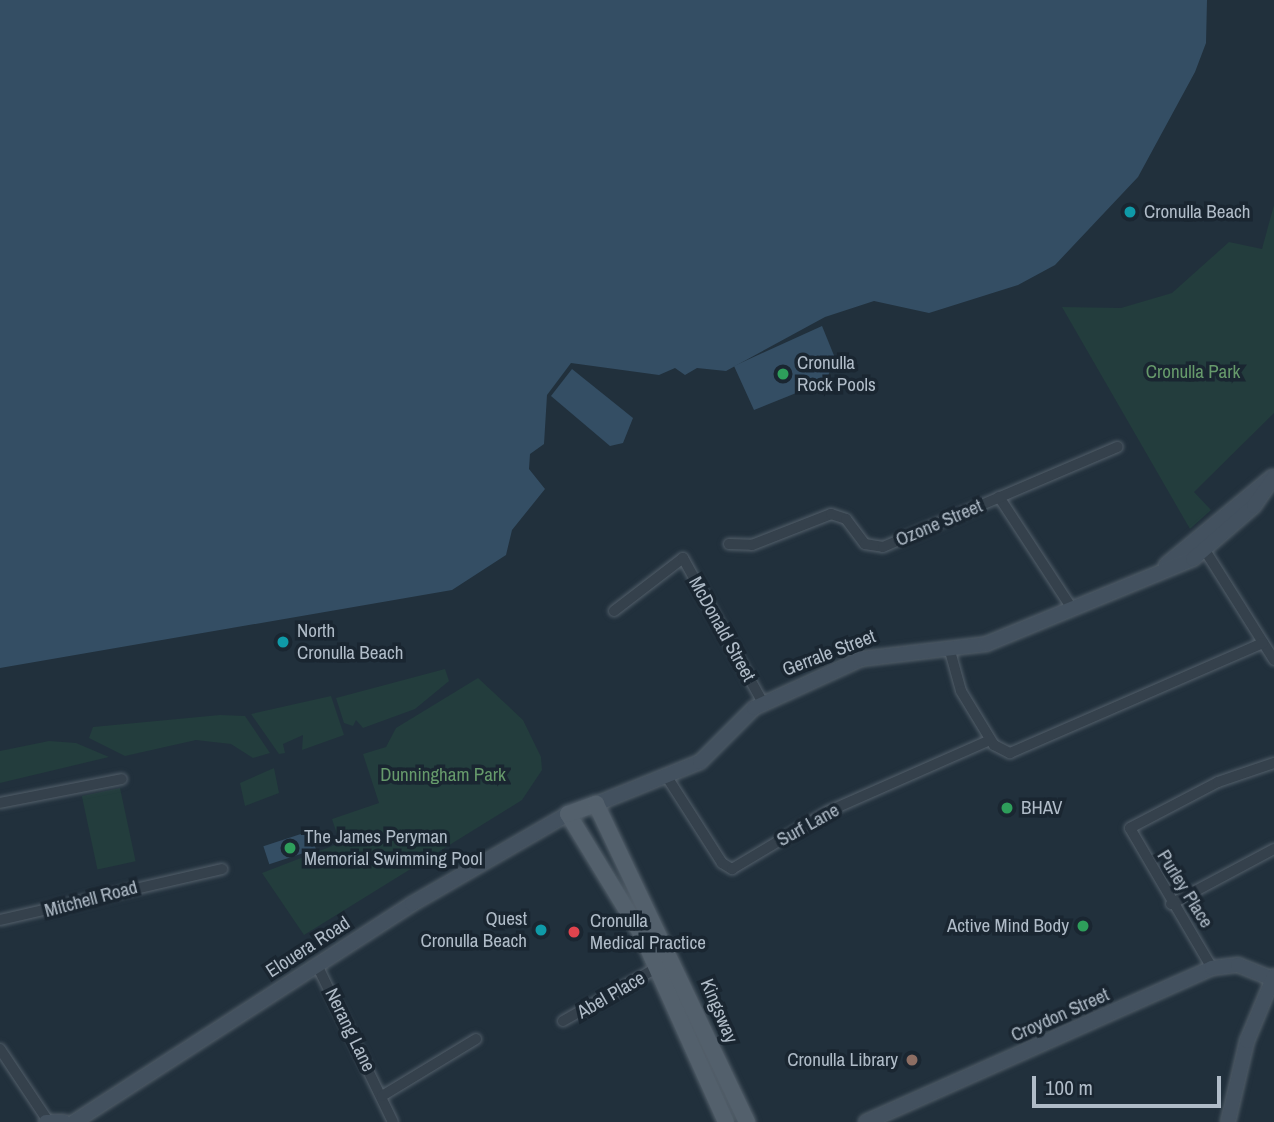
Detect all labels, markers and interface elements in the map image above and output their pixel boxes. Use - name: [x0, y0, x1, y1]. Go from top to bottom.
- place label: Cronulla Beach: [1144, 201, 1251, 223]
- marker: Cronulla Beach: [1122, 204, 1138, 220]
- place label: Cronulla Rock Pools: [797, 352, 876, 396]
- park label: Cronulla Park: [1146, 361, 1240, 383]
- marker: Cronulla Rock Pools: [775, 366, 791, 382]
- street label: Ozone Street: [892, 495, 986, 551]
- street label: McDonald Street: [684, 573, 760, 685]
- place label: North Cronulla Beach: [297, 620, 404, 664]
- street label: Gerrale Street: [779, 625, 879, 681]
- marker: North Cronulla Beach: [275, 634, 291, 650]
- park label: Dunningham Park: [380, 764, 506, 786]
- place label: BHAV: [1021, 797, 1062, 819]
- street label: Surf Lane: [773, 799, 843, 851]
- marker: BHAV: [999, 800, 1015, 816]
- place label: The James Peryman Memorial Swimming Pool: [304, 826, 482, 870]
- marker: The James Peryman Memorial Swimming Pool: [282, 840, 298, 856]
- street label: Purley Place: [1152, 846, 1218, 932]
- street label: Mitchell Road: [42, 876, 140, 922]
- place label: Quest Cronulla Beach: [420, 908, 527, 952]
- place label: Cronulla Medical Practice: [590, 910, 706, 954]
- street label: Elouera Road: [262, 911, 354, 983]
- place label: Active Mind Body: [947, 915, 1069, 937]
- marker: Active Mind Body: [1075, 918, 1091, 934]
- marker: Quest Cronulla Beach: [533, 922, 549, 938]
- marker: Cronulla Medical Practice: [564, 922, 584, 942]
- street label: Abel Place: [573, 967, 649, 1023]
- street label: Kingsway: [695, 975, 743, 1047]
- street label: Croydon Street: [1008, 983, 1112, 1047]
- street label: Nerang Lane: [320, 985, 380, 1075]
- place label: Cronulla Library: [787, 1049, 898, 1071]
- marker: Cronulla Library: [904, 1052, 920, 1068]
- scale bar: [1036, 1062, 1225, 1106]
- text: 100 m: [1045, 1073, 1093, 1102]

